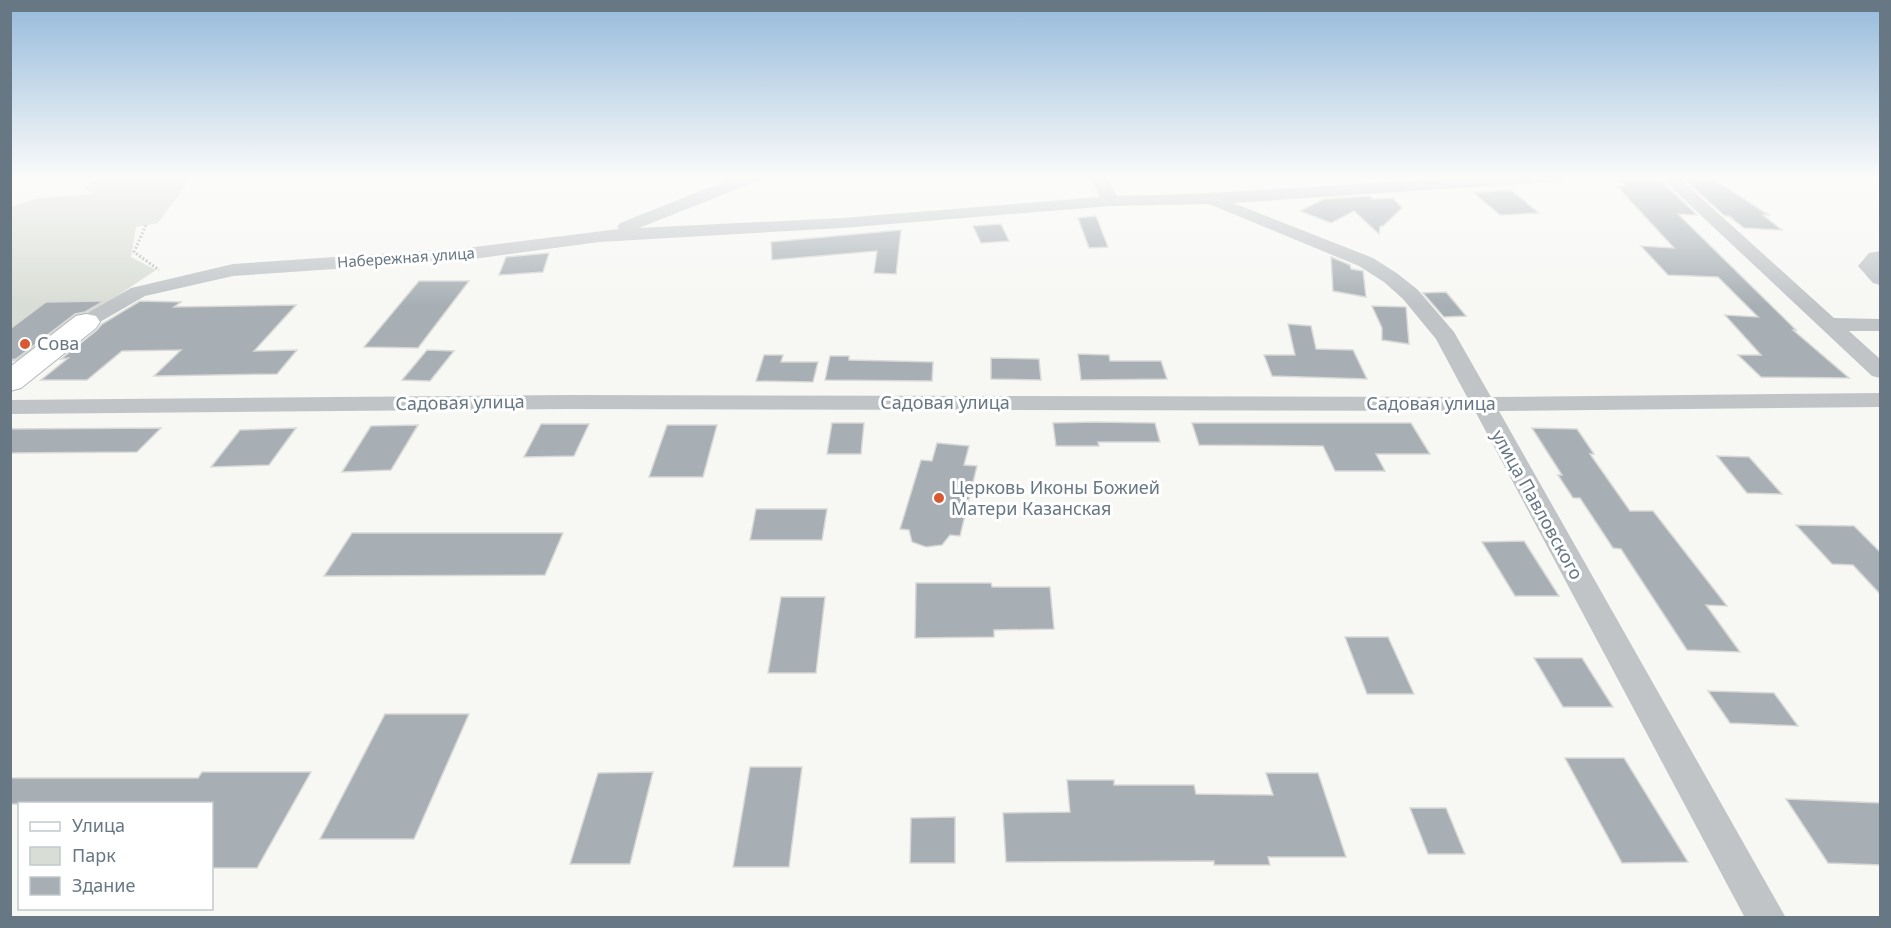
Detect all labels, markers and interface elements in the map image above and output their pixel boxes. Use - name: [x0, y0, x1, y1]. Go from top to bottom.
- street label: Набережная улица: [336, 242, 475, 272]
- place label: Сова: [37, 331, 79, 355]
- marker: Сова: [18, 337, 32, 351]
- street label: Садовая улица: [395, 389, 525, 415]
- street label: Садовая улица: [880, 390, 1010, 414]
- street label: Садовая улица: [1366, 391, 1496, 415]
- street label: улица Павловского: [1487, 425, 1589, 584]
- place label: Церковь Иконы Божией Матери Казанская: [951, 475, 1160, 520]
- marker: Церковь Иконы Божией Матери Казанская: [932, 491, 946, 505]
- legend: [18, 802, 213, 910]
- text: Улица: [72, 813, 125, 837]
- text: Парк: [72, 843, 116, 867]
- text: Здание: [72, 873, 136, 897]

